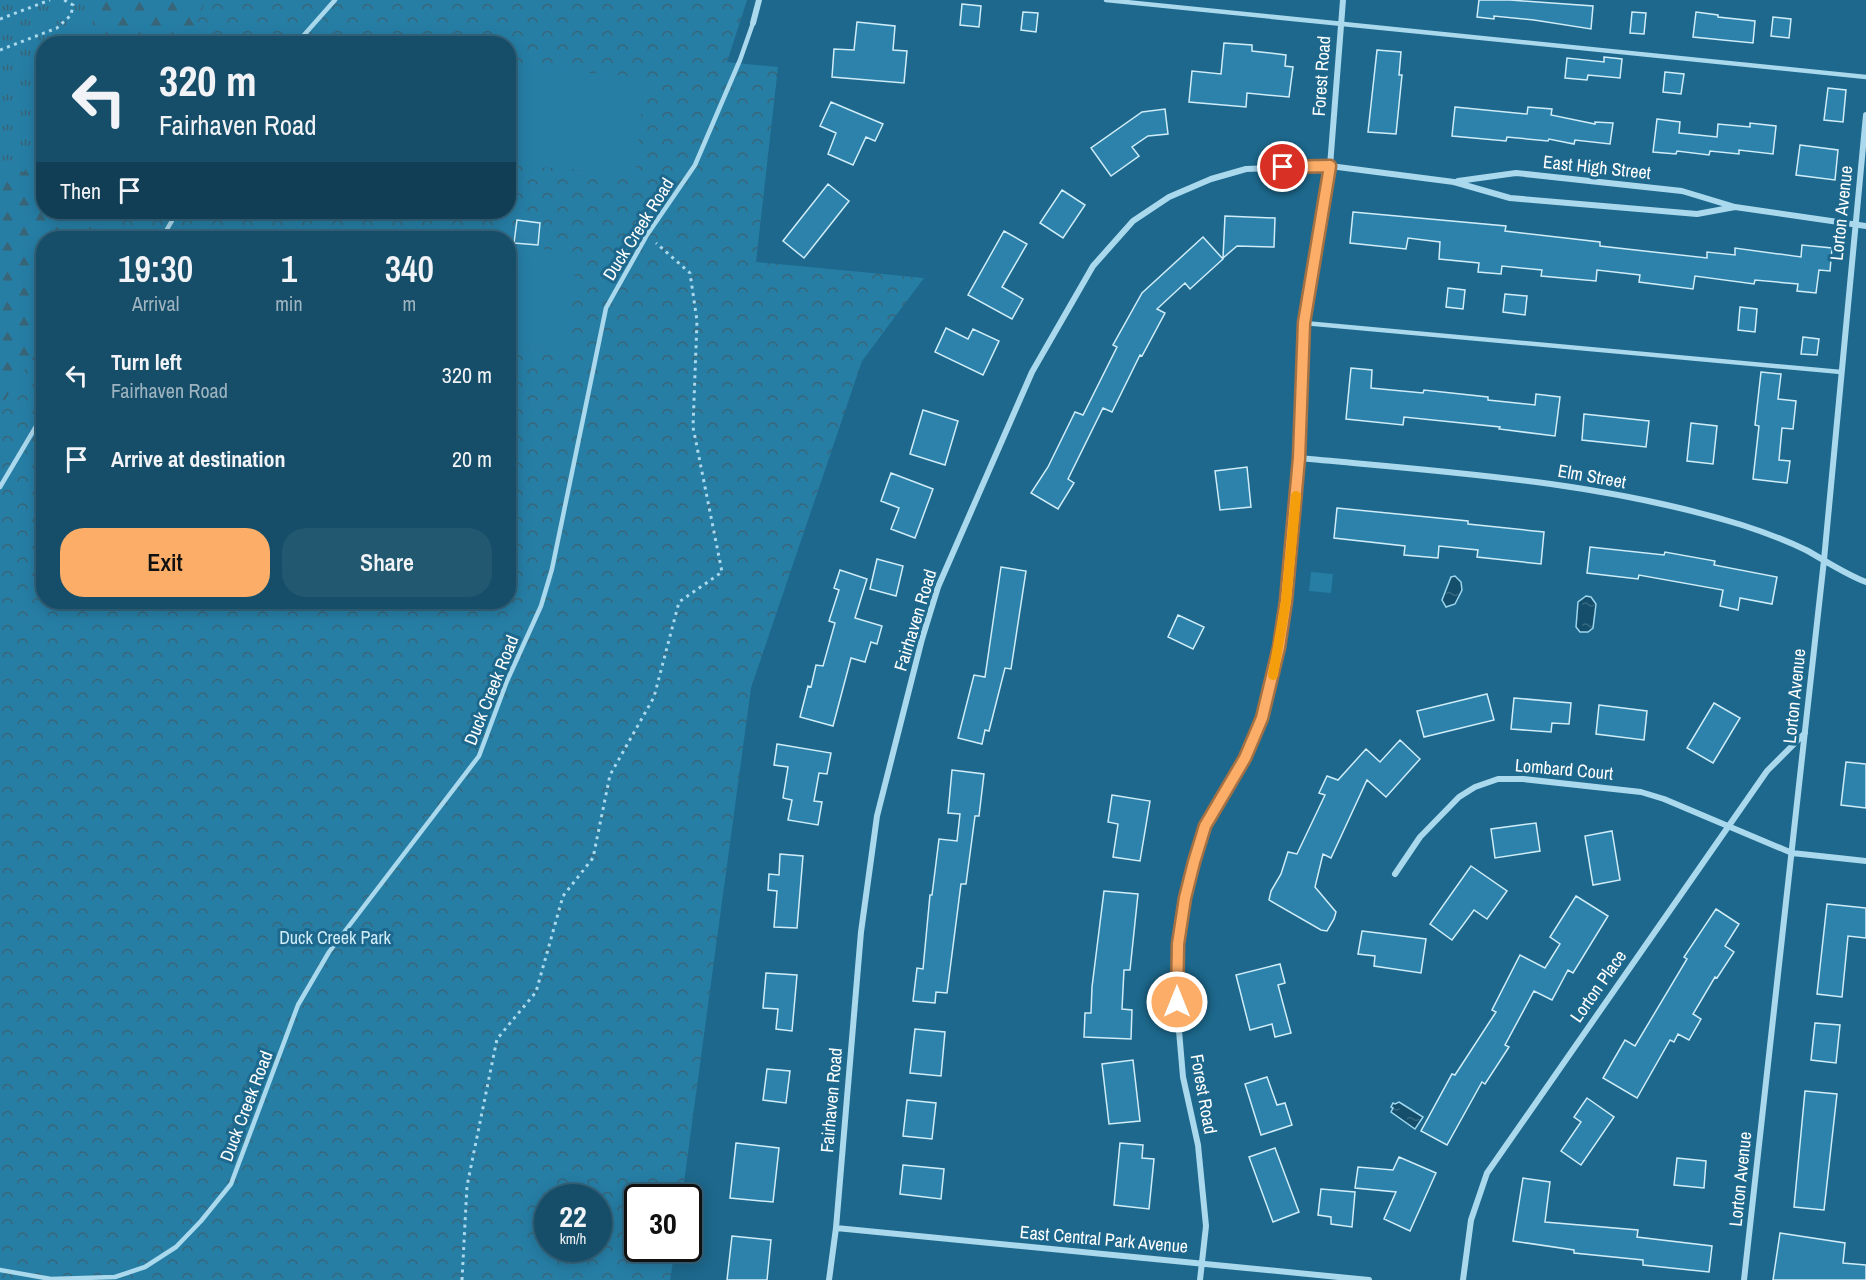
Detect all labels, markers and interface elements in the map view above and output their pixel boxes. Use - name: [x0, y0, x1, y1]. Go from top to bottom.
- street label: Forest Road: [1306, 35, 1336, 117]
- text: 320 m: [159, 53, 257, 109]
- icon: left: [60, 60, 138, 138]
- text: Fairhaven Road: [159, 107, 317, 143]
- pin: [1257, 141, 1308, 192]
- street label: East High Street: [1542, 149, 1652, 185]
- icon: arrive: [1266, 150, 1299, 183]
- street label: Lorton Avenue: [1824, 164, 1858, 262]
- street label: Duck Creek Road: [597, 173, 679, 285]
- icon: arrive: [113, 174, 146, 207]
- text: Then: [60, 176, 101, 206]
- text: 19:30: [118, 245, 193, 293]
- text: 1: [281, 245, 297, 293]
- text: 340: [385, 245, 434, 293]
- text: Arrival: [132, 290, 179, 317]
- text: min: [275, 290, 303, 317]
- text: m: [402, 290, 416, 317]
- text: Turn left: [111, 347, 182, 377]
- icon: left: [60, 359, 93, 392]
- text: 320 m: [442, 360, 492, 390]
- text: Fairhaven Road: [111, 377, 228, 404]
- icon: arrive: [60, 443, 93, 476]
- text: Arrive at destination: [111, 444, 285, 474]
- text: 20 m: [452, 444, 492, 474]
- street label: Elm Street: [1556, 458, 1628, 494]
- button: Exit: [60, 528, 270, 597]
- button: Share: [282, 528, 492, 597]
- street label: Fairhaven Road: [888, 566, 942, 674]
- street label: Duck Creek Road: [458, 631, 524, 749]
- street label: Lorton Avenue: [1777, 647, 1811, 745]
- street label: Lombard Court: [1514, 752, 1614, 786]
- park label: Duck Creek Park: [279, 925, 391, 950]
- street label: Lorton Place: [1564, 945, 1632, 1027]
- position arrow: [1145, 970, 1209, 1034]
- street label: Duck Creek Road: [213, 1047, 279, 1165]
- street label: Fairhaven Road: [814, 1047, 848, 1153]
- street label: Forest Road: [1185, 1052, 1223, 1136]
- street label: Lorton Avenue: [1723, 1130, 1757, 1228]
- speed limit sign: 30: [624, 1184, 702, 1262]
- text: 22: [559, 1196, 587, 1236]
- street label: East Central Park Avenue: [1019, 1219, 1189, 1259]
- text: km/h: [560, 1228, 586, 1249]

